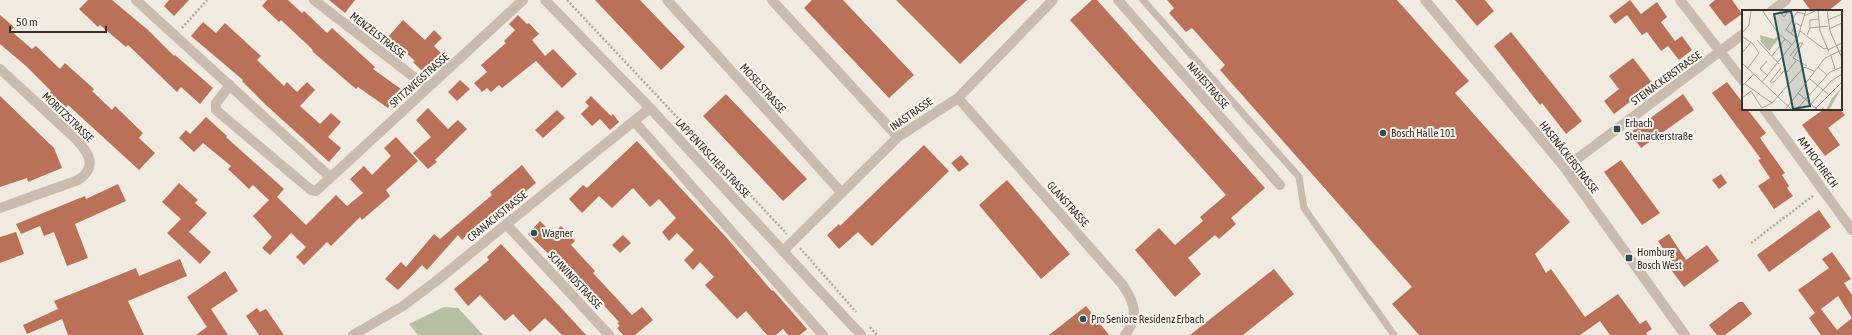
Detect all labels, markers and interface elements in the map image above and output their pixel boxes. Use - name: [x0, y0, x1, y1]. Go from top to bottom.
- scale bar: [10, 8, 106, 34]
- street label: MENZELSTRASSE: [348, 10, 408, 60]
- inset map: [1742, 10, 1842, 110]
- text: 50 m: [16, 15, 38, 29]
- street label: STEINACKERSTRASSE: [1629, 48, 1704, 107]
- street label: SPITZWEGSTRASSE: [387, 50, 451, 110]
- street label: NAHESTRASSE: [1185, 59, 1232, 111]
- street label: MOSELSTRASSE: [738, 61, 788, 115]
- street label: MORITZSTRASSE: [40, 90, 96, 145]
- street label: INASTRASSE: [888, 95, 935, 133]
- street label: LAPPENTASCHER STRASSE: [673, 116, 753, 200]
- place label: Erbach Steinackerstraße: [1625, 117, 1693, 142]
- street label: HASENÄCKERSTRASSE: [1537, 119, 1601, 196]
- marker: Erbach Steinackerstraße: [1612, 124, 1622, 134]
- place label: Bosch Halle 101: [1391, 127, 1455, 139]
- marker: Bosch Halle 101: [1378, 128, 1388, 138]
- street label: AM HOCHRECH: [1796, 134, 1840, 190]
- street label: GLANSTRASSE: [1045, 179, 1091, 229]
- street label: CRANACHSTRASSE: [465, 188, 530, 244]
- place label: Wagner: [542, 227, 574, 239]
- marker: Wagner: [529, 228, 539, 238]
- place label: Homburg Bosch West: [1637, 246, 1682, 271]
- street label: SCHWINDSTRASSE: [545, 249, 605, 311]
- marker: Homburg Bosch West: [1624, 253, 1634, 263]
- place label: Pro Seniore Residenz Erbach: [1091, 313, 1204, 325]
- marker: Pro Seniore Residenz Erbach: [1078, 314, 1088, 324]

